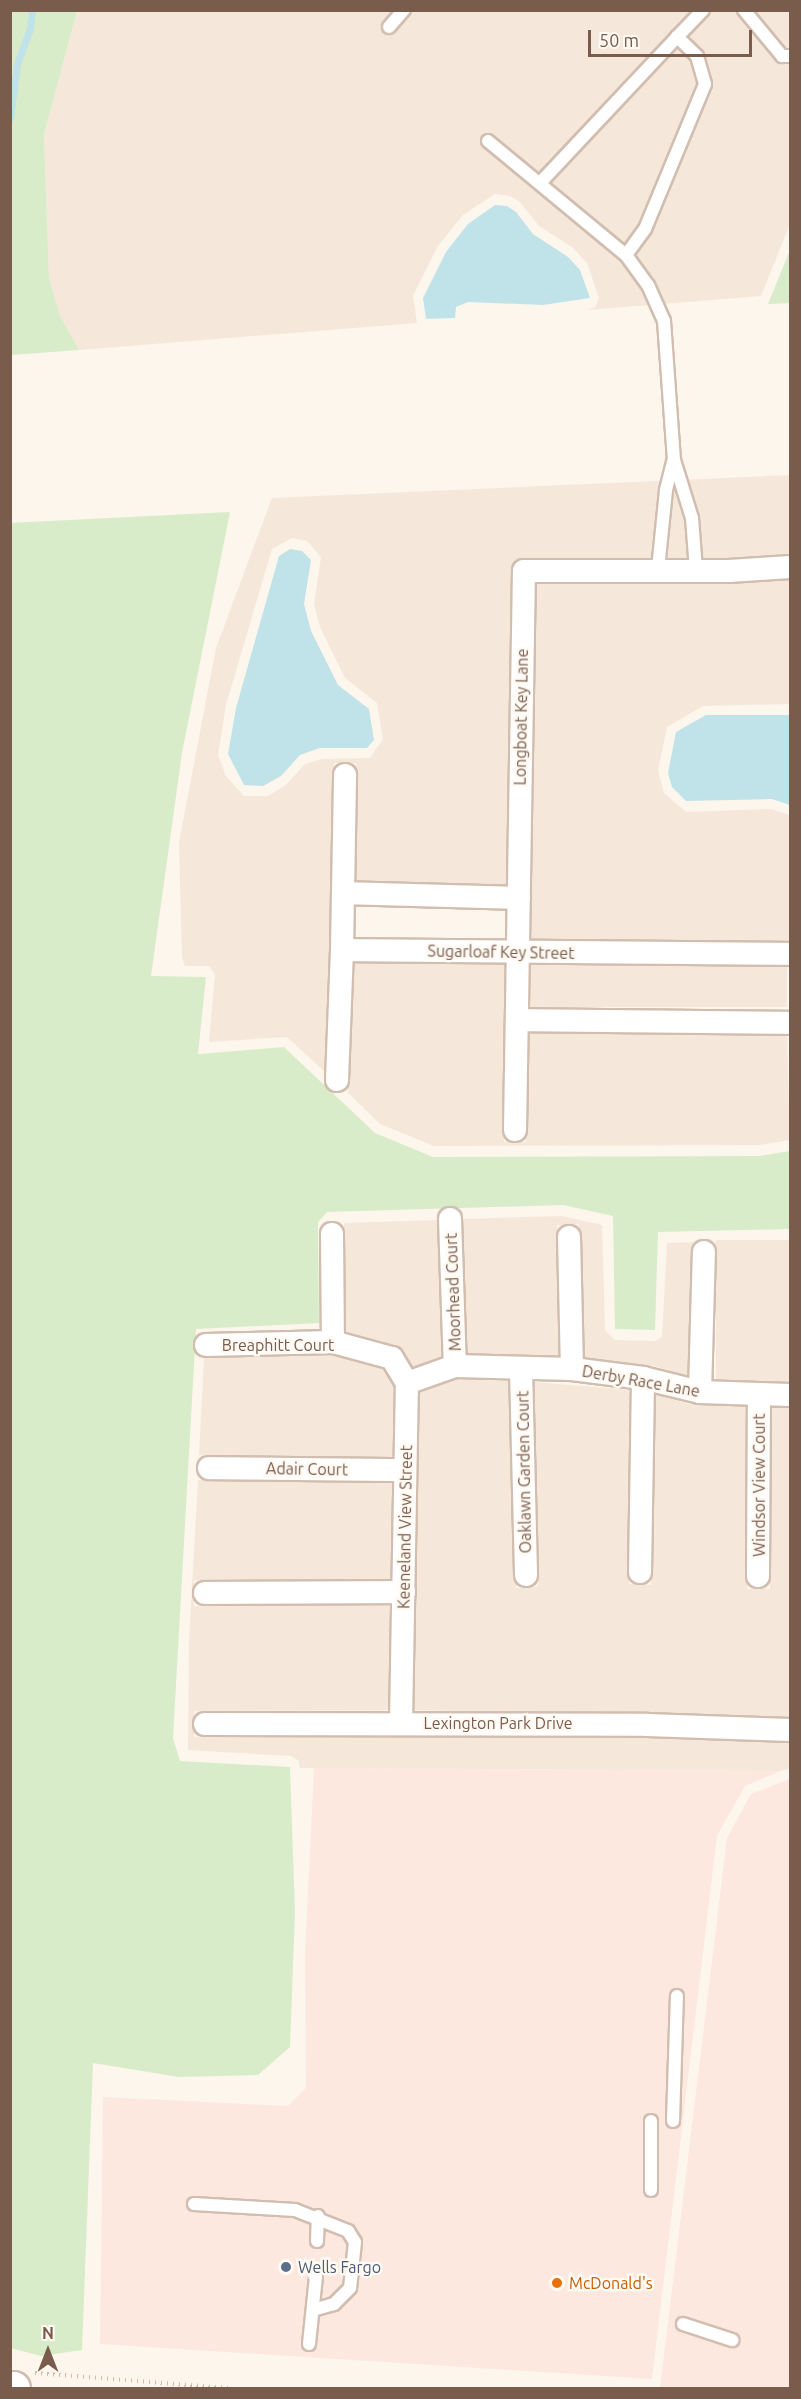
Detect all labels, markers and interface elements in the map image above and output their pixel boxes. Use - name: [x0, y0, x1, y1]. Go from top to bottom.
- scale bar: [591, 18, 754, 56]
- text: 50 m: [599, 30, 639, 50]
- street label: Longboat Key Lane: [510, 648, 532, 786]
- street label: Sugarloaf Key Street: [427, 941, 575, 963]
- street label: Moorhead Court: [441, 1232, 465, 1352]
- street label: Breaphitt Court: [222, 1335, 334, 1355]
- street label: Derby Race Lane: [581, 1361, 701, 1401]
- street label: Oaklawn Garden Court: [513, 1390, 535, 1554]
- street label: Windsor View Court: [749, 1413, 769, 1557]
- street label: Keeneland View Street: [394, 1445, 416, 1609]
- street label: Adair Court: [266, 1459, 348, 1479]
- street label: Lexington Park Drive: [424, 1713, 572, 1733]
- place label: Wells Fargo: [298, 2257, 381, 2277]
- marker: Wells Fargo: [279, 2260, 293, 2274]
- place label: McDonald's: [569, 2273, 653, 2293]
- marker: McDonald's: [550, 2276, 564, 2290]
- north arrow: [18, 2321, 78, 2381]
- text: N: [42, 2324, 54, 2342]

